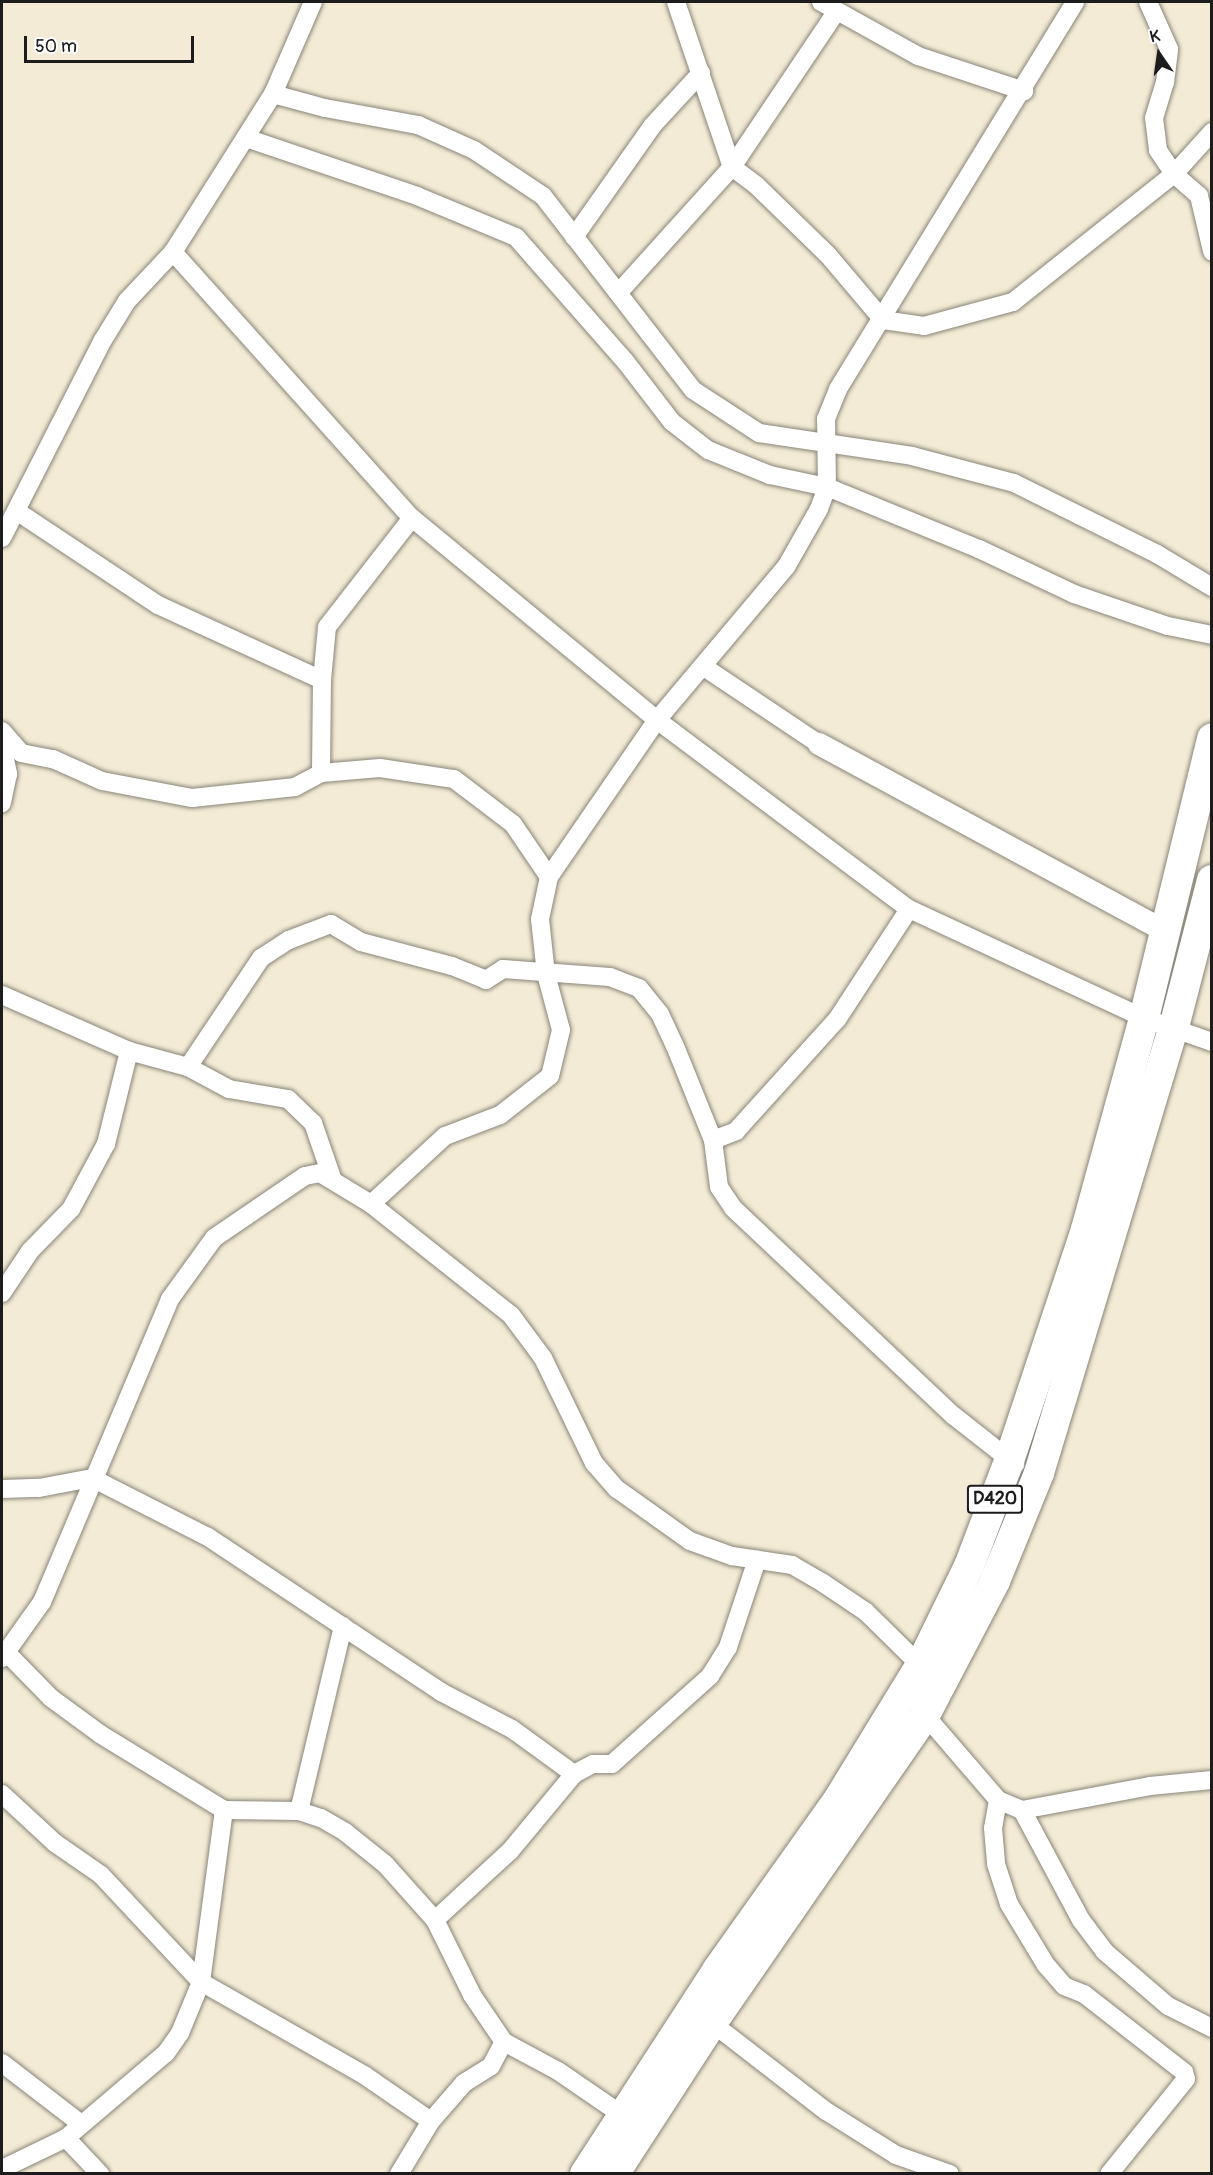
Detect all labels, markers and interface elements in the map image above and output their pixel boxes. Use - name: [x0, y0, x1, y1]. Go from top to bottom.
- scale bar: [27, 24, 196, 62]
- north arrow: [1129, 24, 1189, 84]
- text: K: [1148, 26, 1162, 47]
- text: 50 m: [35, 35, 77, 58]
- road number: D420: [966, 1484, 1024, 1514]

